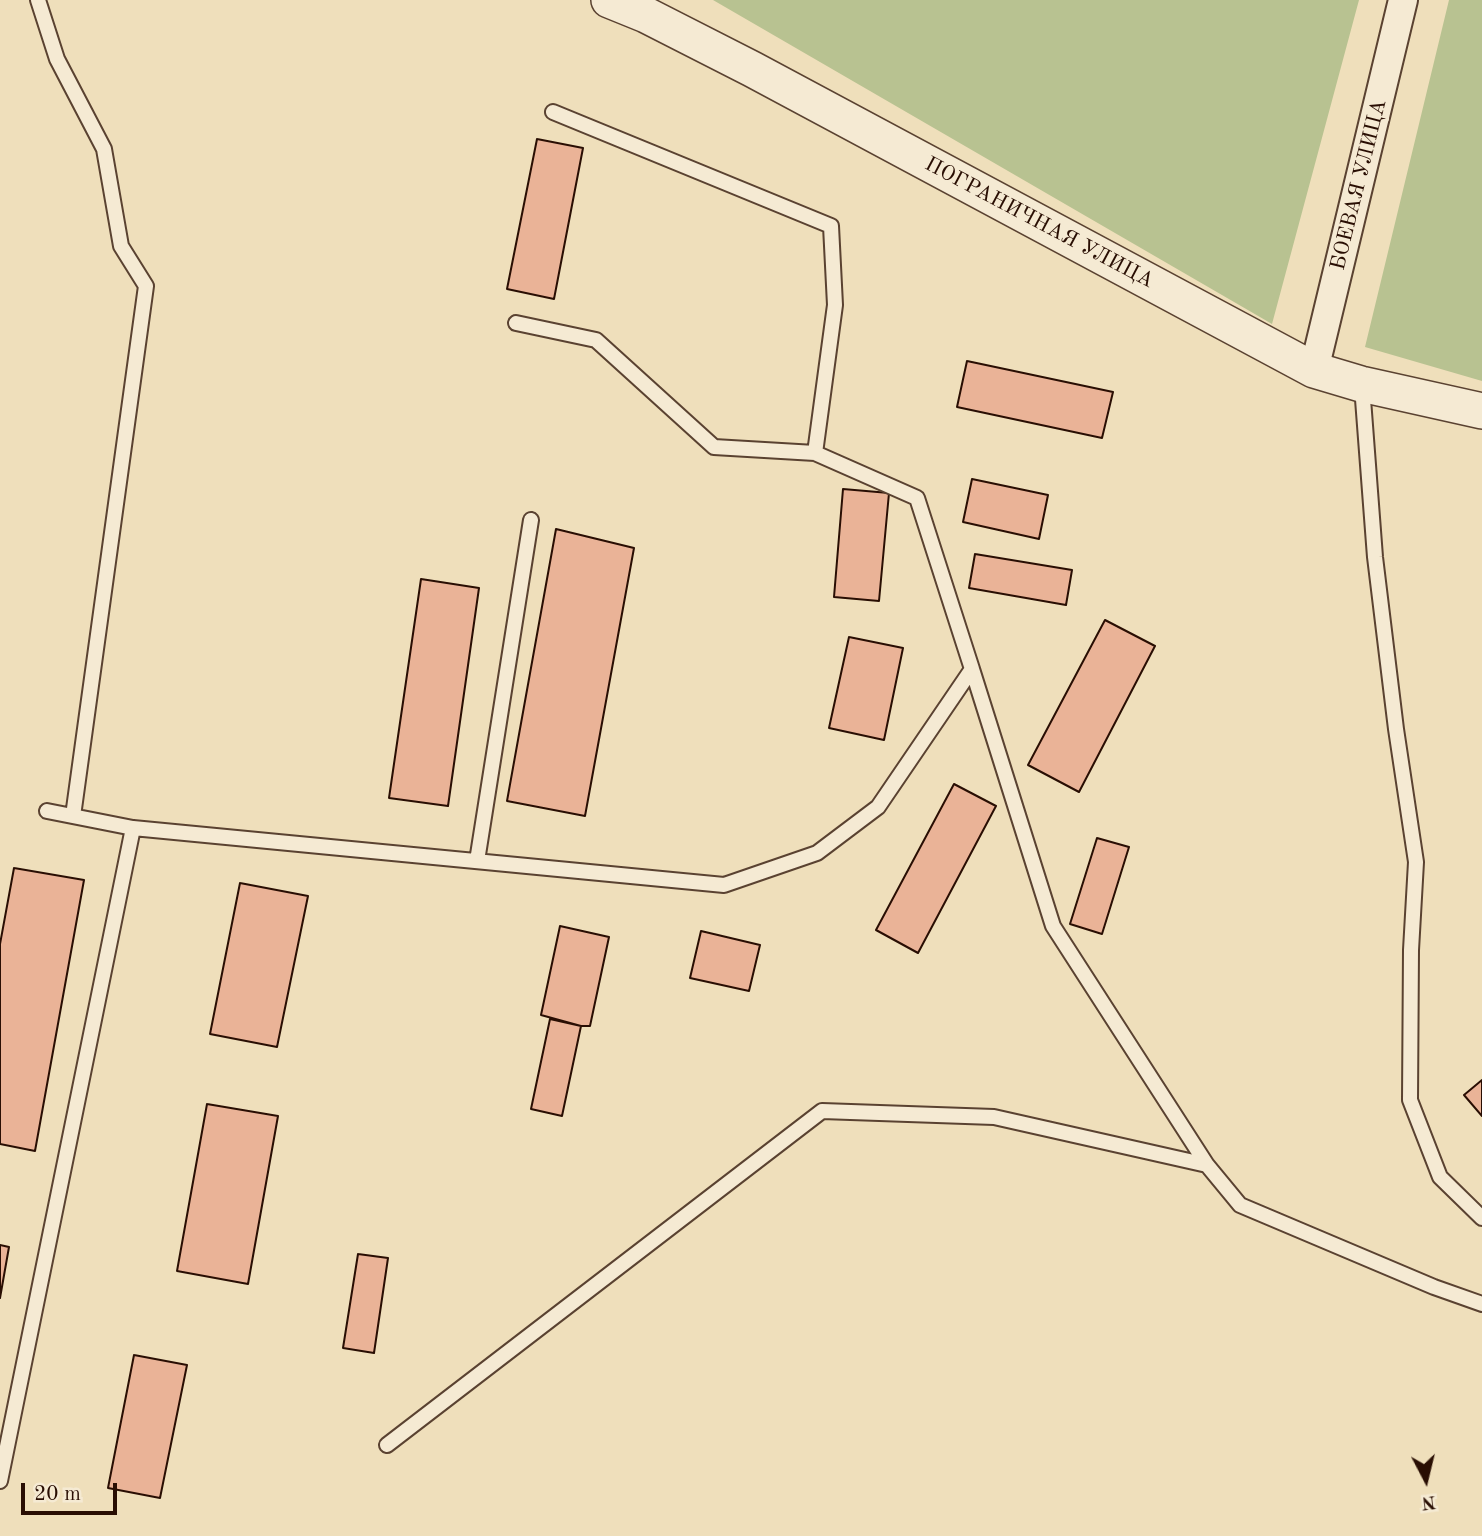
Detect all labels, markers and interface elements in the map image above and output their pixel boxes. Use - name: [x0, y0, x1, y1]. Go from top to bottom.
- street label: БОЕВАЯ УЛИЦА: [1326, 97, 1392, 273]
- street label: ПОГРАНИЧНАЯ УЛИЦА: [920, 152, 1158, 294]
- north arrow: [1391, 1445, 1461, 1515]
- scale bar: [24, 1470, 121, 1514]
- text: 20 m: [34, 1484, 81, 1505]
- text: N: [1420, 1491, 1437, 1512]

